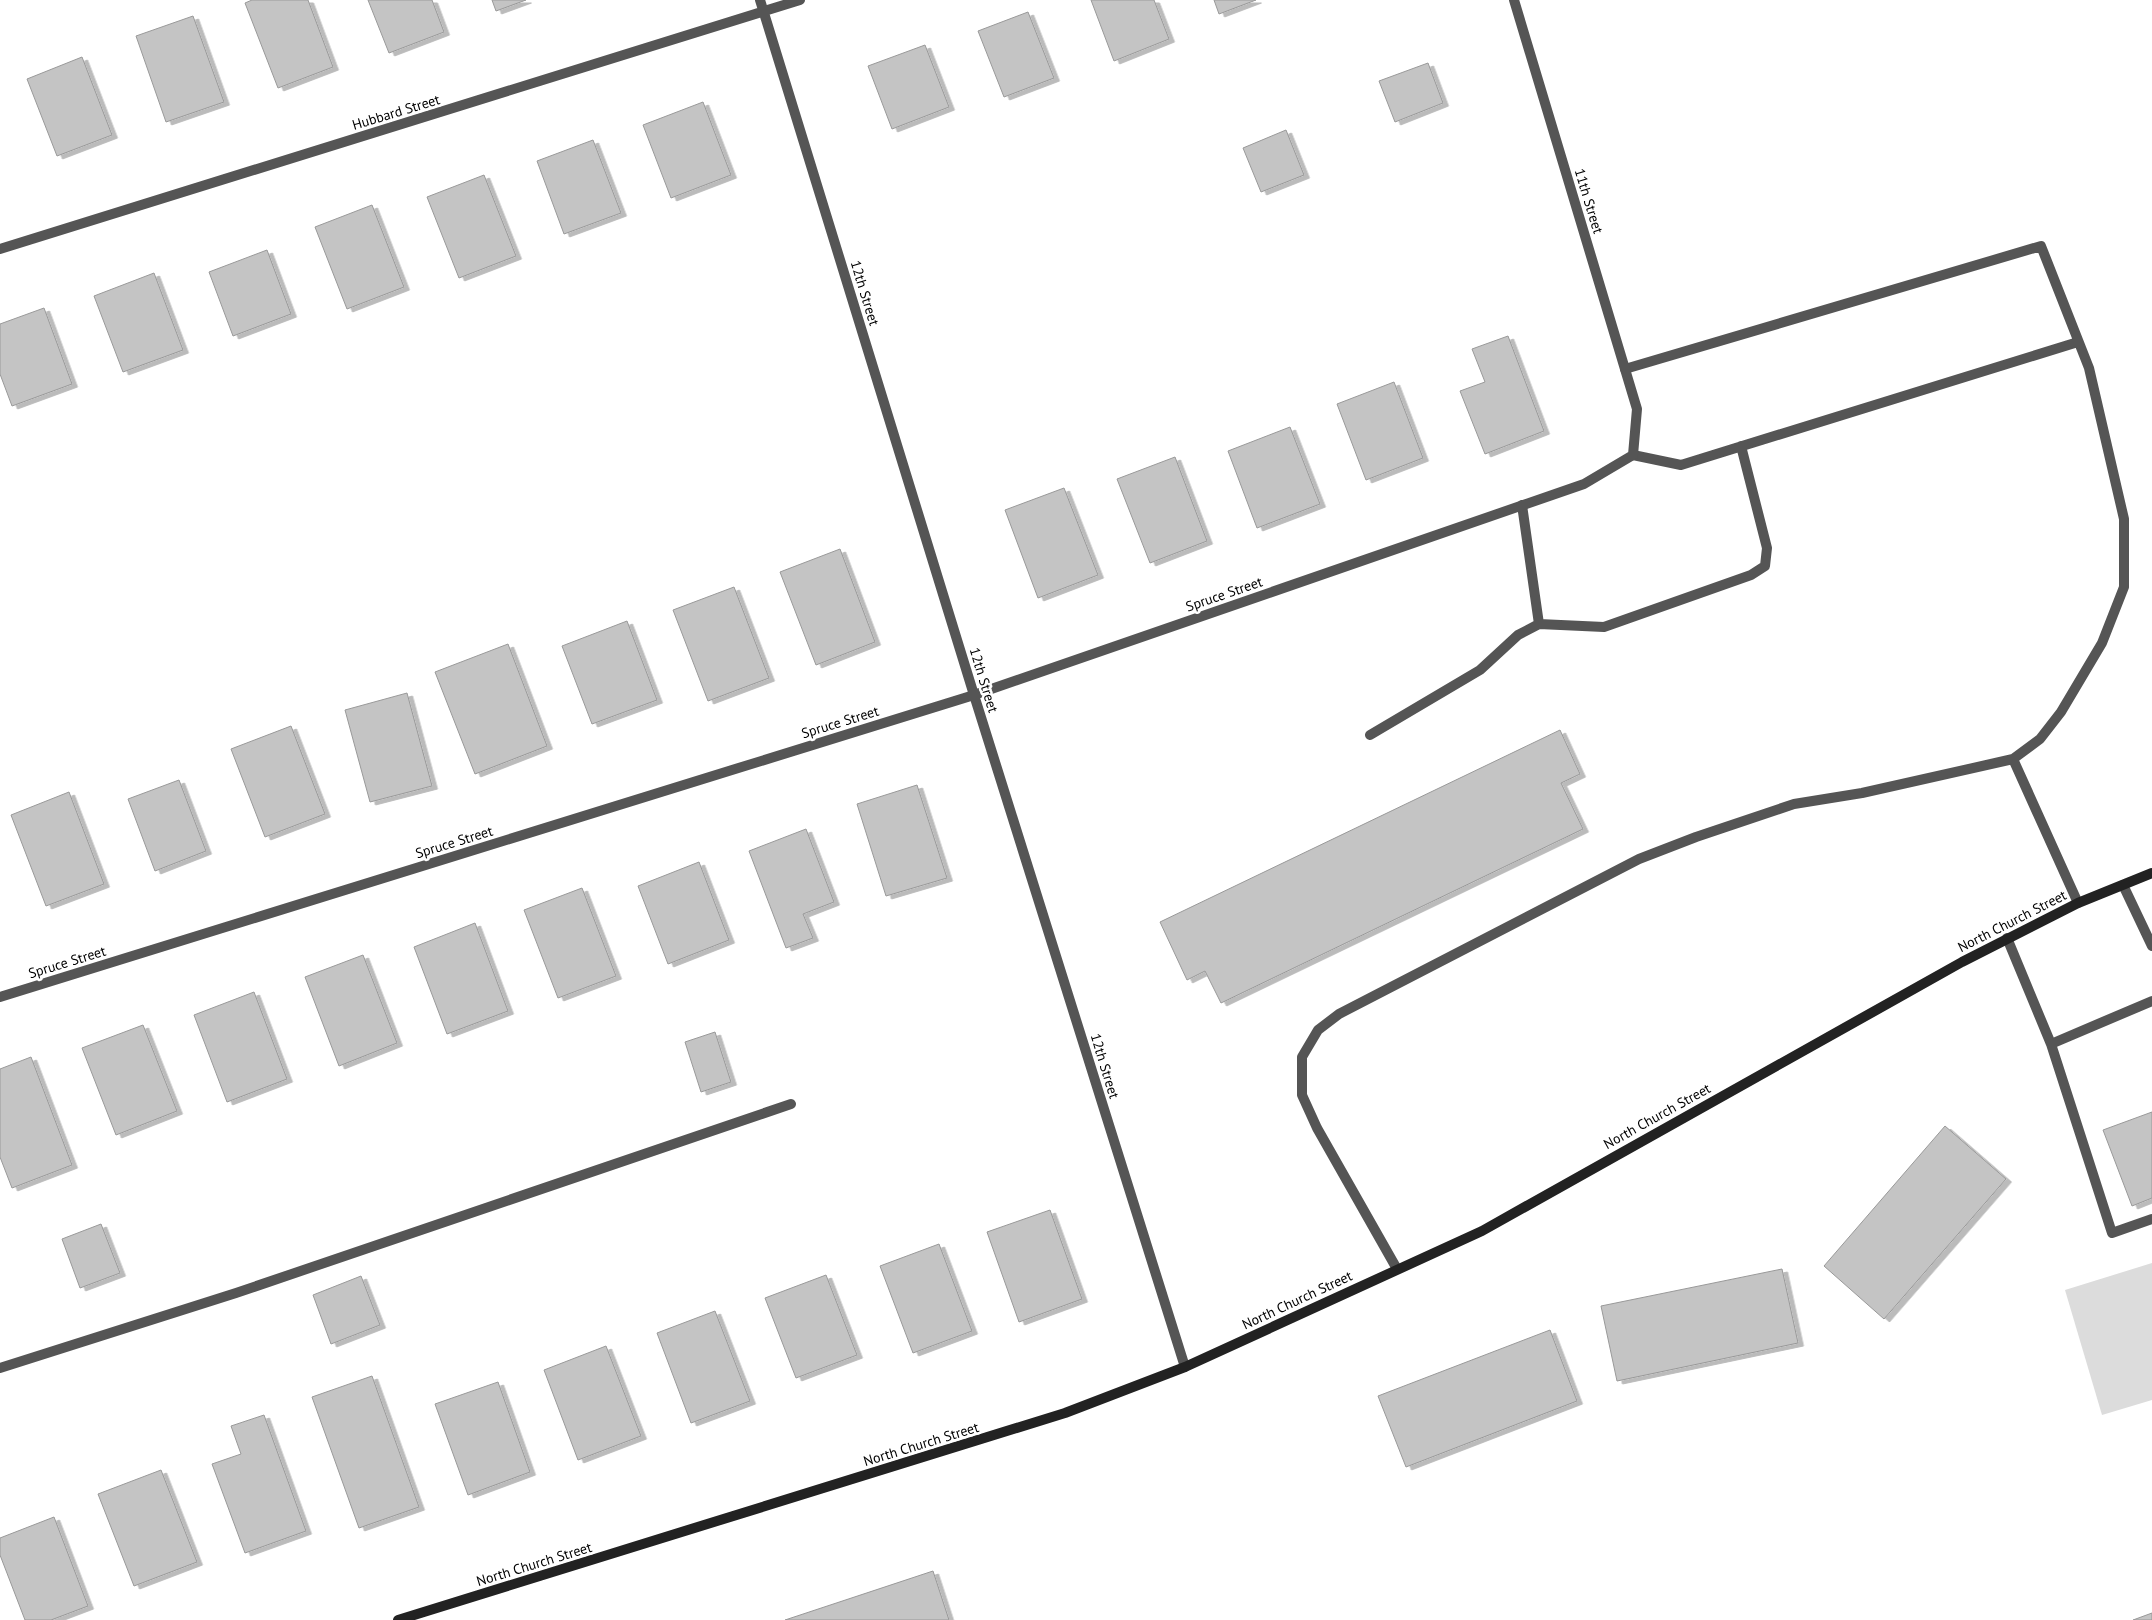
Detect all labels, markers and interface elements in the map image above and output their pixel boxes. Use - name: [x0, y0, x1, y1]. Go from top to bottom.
- street label: Hubbard Street: [350, 90, 442, 134]
- street label: 11th Street: [1571, 166, 1607, 236]
- street label: 12th Street: [847, 258, 883, 328]
- street label: Spruce Street: [1183, 572, 1265, 616]
- street label: 12th Street: [966, 645, 1002, 715]
- street label: Spruce Street: [799, 702, 881, 742]
- street label: Spruce Street: [413, 822, 495, 862]
- street label: North Church Street: [1955, 886, 2070, 956]
- street label: Spruce Street: [26, 942, 108, 982]
- street label: 12th Street: [1087, 1031, 1123, 1101]
- street label: North Church Street: [1600, 1079, 1714, 1153]
- street label: North Church Street: [1239, 1266, 1355, 1333]
- street label: North Church Street: [861, 1418, 981, 1470]
- street label: North Church Street: [474, 1538, 594, 1590]

